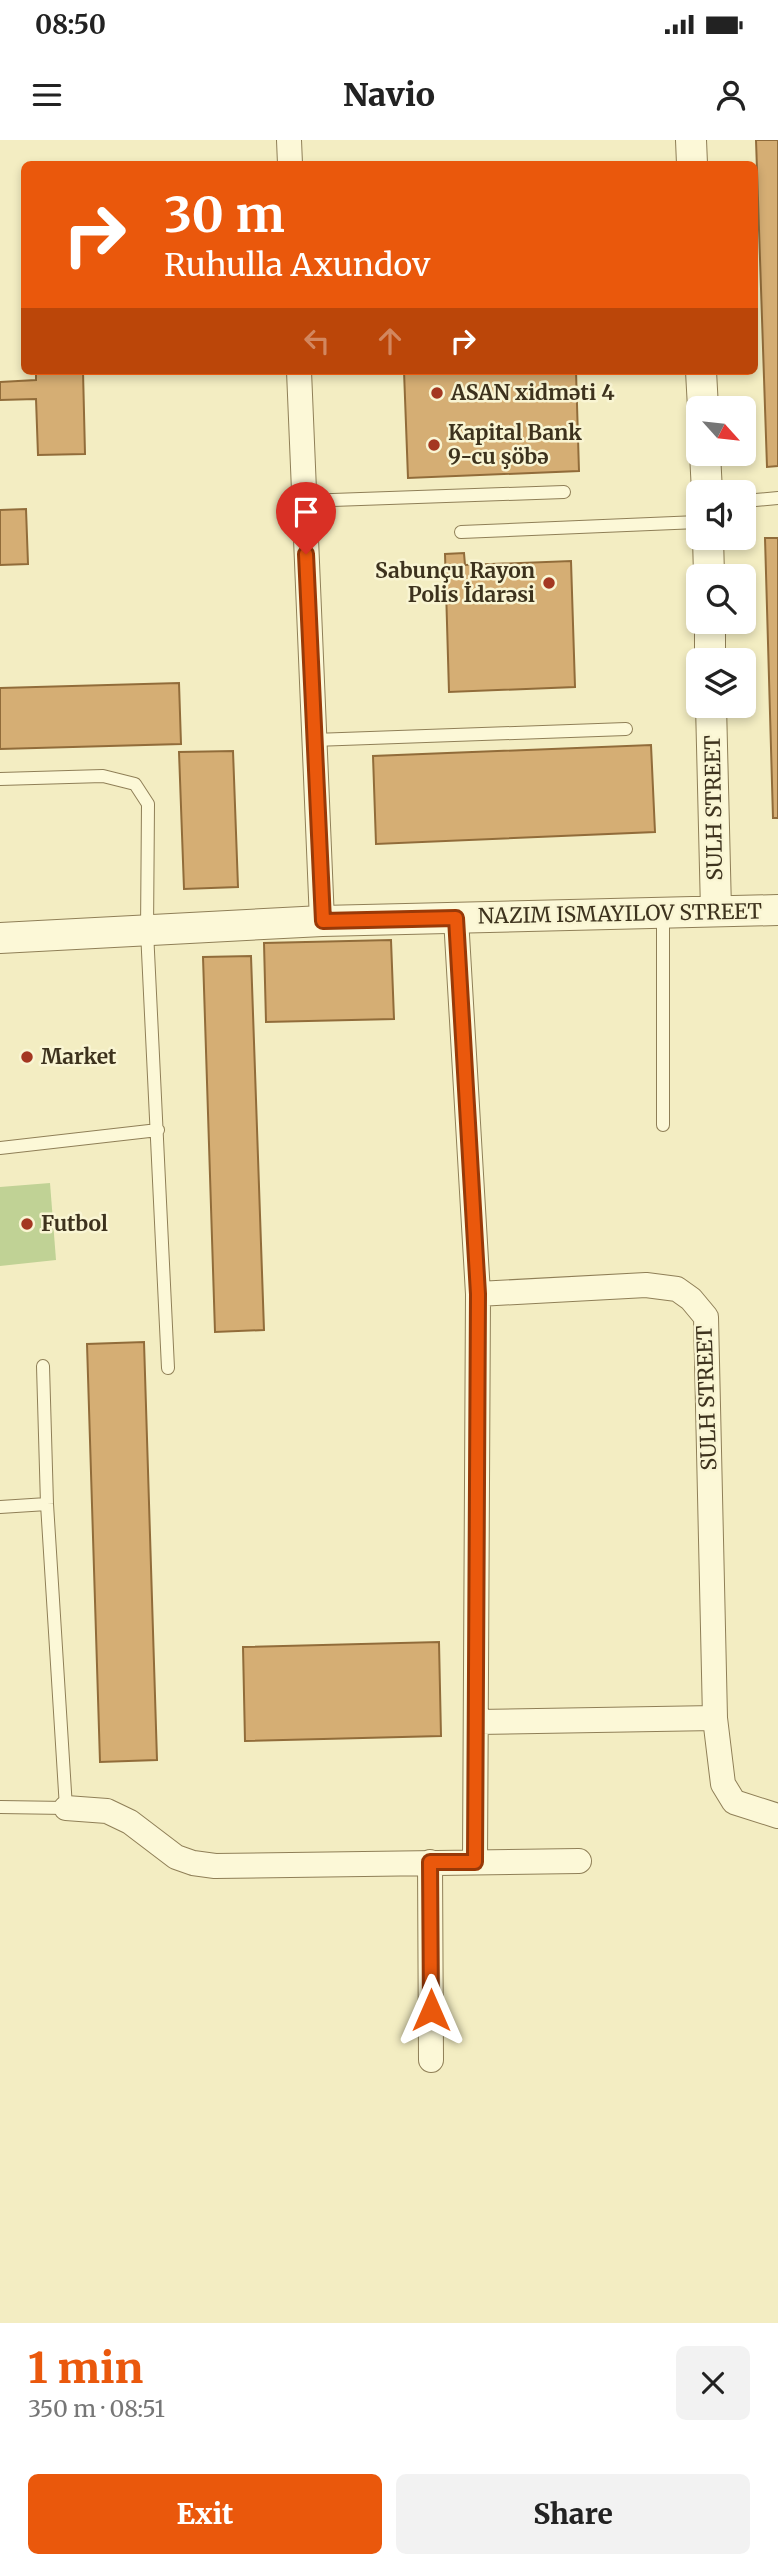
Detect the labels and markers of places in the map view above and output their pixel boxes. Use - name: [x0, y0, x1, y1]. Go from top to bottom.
- place label: ASAN xidməti 4: [450, 379, 615, 406]
- marker: ASAN xidməti 4: [429, 385, 445, 401]
- place label: Kapital Bank 9-cu şöbə: [448, 419, 582, 470]
- marker: Kapital Bank 9-cu şöbə: [426, 437, 442, 453]
- pin: [276, 482, 336, 554]
- place label: Sabunçu Rayon Polis İdarəsi: [375, 557, 535, 608]
- marker: Sabunçu Rayon Polis İdarəsi: [541, 575, 557, 591]
- place label: Market: [41, 1043, 117, 1070]
- marker: Market: [19, 1049, 35, 1065]
- place label: Futbol: [41, 1210, 108, 1237]
- marker: Futbol: [19, 1216, 35, 1232]

